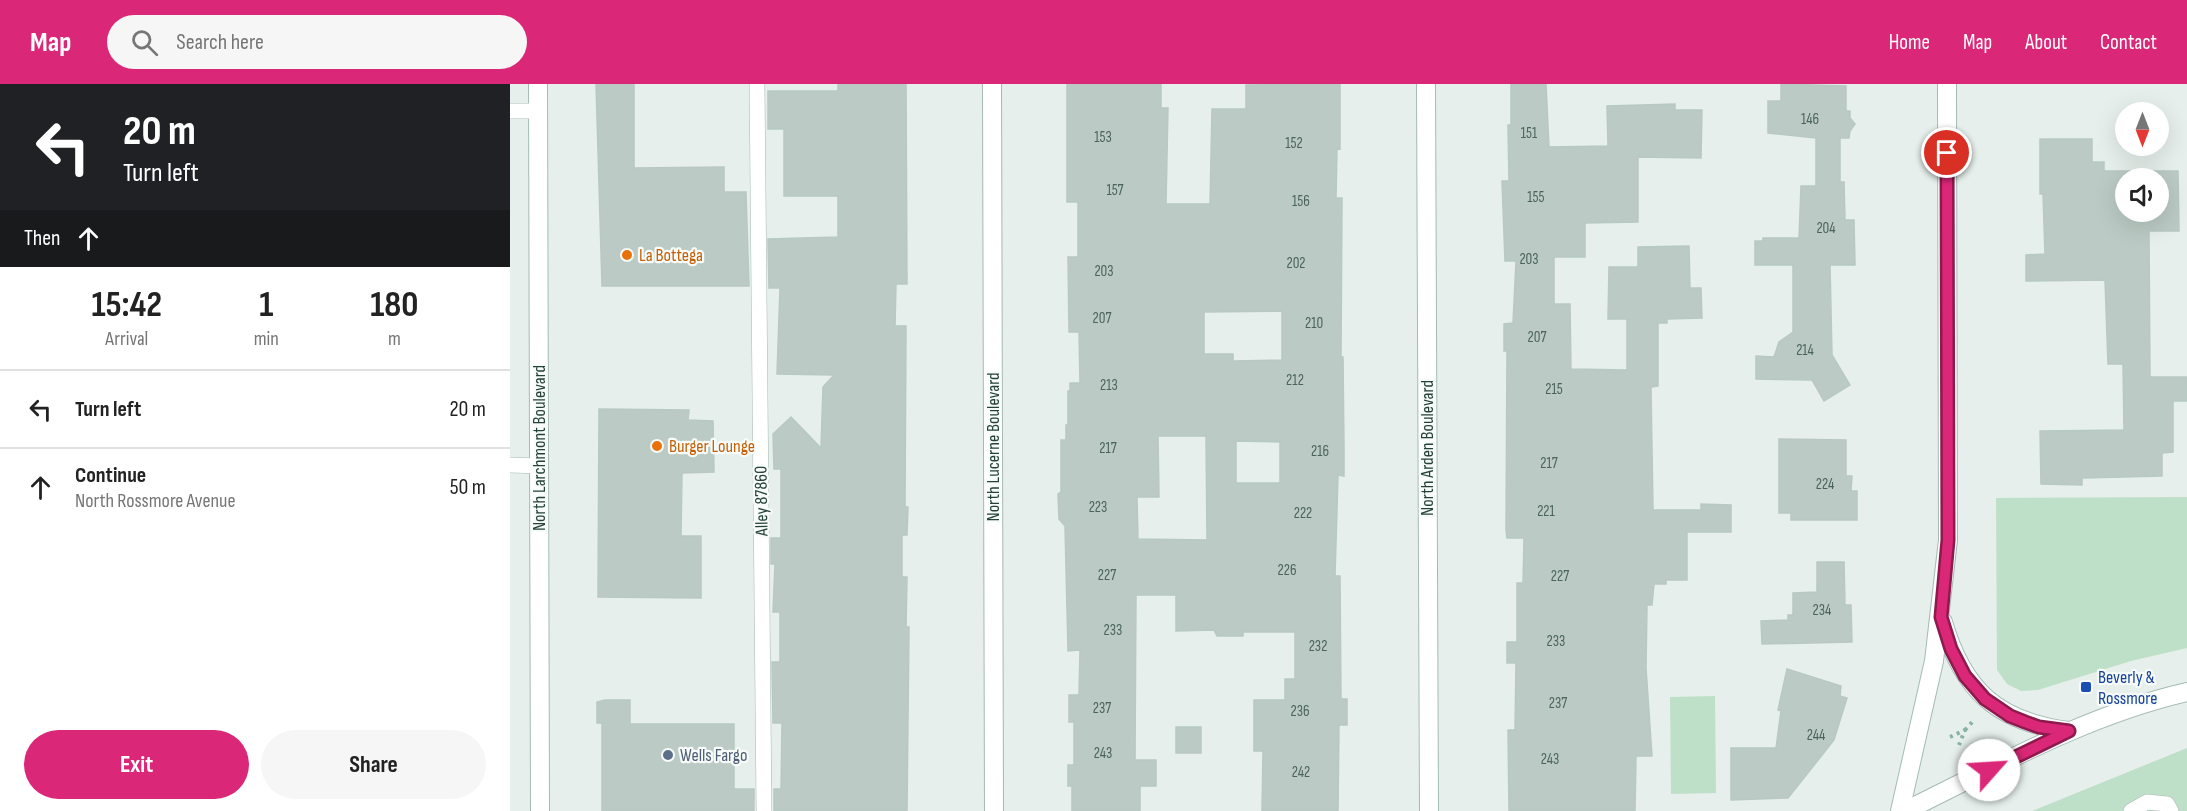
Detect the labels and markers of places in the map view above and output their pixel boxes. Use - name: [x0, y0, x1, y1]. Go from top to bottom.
- pin: [1921, 127, 1972, 178]
- place label: La Bottega: [639, 245, 703, 266]
- marker: La Bottega: [620, 248, 634, 262]
- place label: Burger Lounge: [669, 436, 755, 457]
- marker: Burger Lounge: [650, 439, 664, 453]
- place label: Beverly & Rossmore: [2098, 667, 2157, 709]
- marker: Beverly & Rossmore: [2079, 680, 2093, 694]
- place label: Wells Fargo: [680, 745, 747, 766]
- marker: Wells Fargo: [661, 748, 675, 762]

